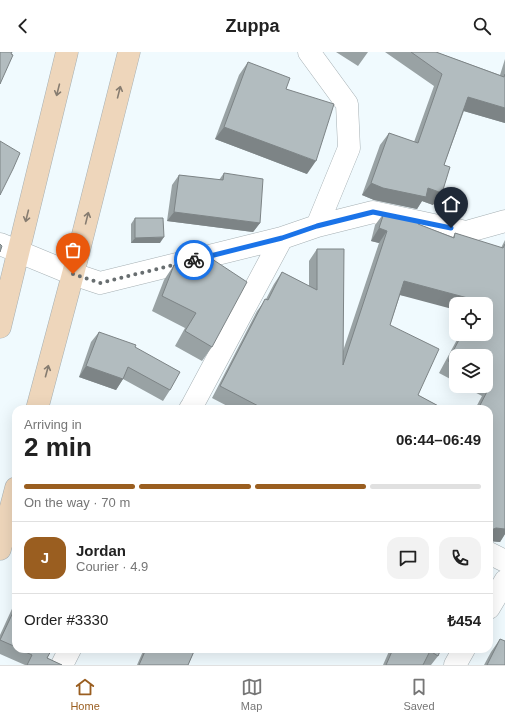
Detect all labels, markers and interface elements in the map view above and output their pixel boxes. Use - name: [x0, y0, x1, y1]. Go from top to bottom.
- icon: back: [12, 15, 34, 37]
- icon: search: [471, 15, 493, 37]
- text: Zuppa: [226, 16, 280, 36]
- one-way arrow: [54, 83, 61, 96]
- one-way arrow: [115, 86, 123, 99]
- pin: [434, 187, 468, 228]
- icon: home: [440, 193, 462, 215]
- one-way arrow: [23, 209, 30, 222]
- one-way arrow: [84, 212, 91, 225]
- pin: [56, 233, 90, 274]
- icon: bag: [62, 239, 84, 261]
- courier: [174, 240, 214, 280]
- icon: bike: [183, 249, 205, 271]
- map controls: [449, 297, 493, 393]
- button: locate: [449, 297, 493, 341]
- button: layers: [449, 349, 493, 393]
- one-way arrow: [44, 365, 51, 378]
- text: Arriving in: [24, 417, 82, 432]
- text: 06:44–06:49: [396, 431, 481, 448]
- text: 2 min: [24, 432, 92, 462]
- text: On the way · 70 m: [24, 495, 130, 510]
- button: chat: [387, 537, 429, 579]
- button: phone: [439, 537, 481, 579]
- text: Jordan: [76, 542, 126, 559]
- text: J: [41, 549, 49, 566]
- text: Courier · 4.9: [76, 559, 148, 574]
- text: Order #3330: [24, 611, 108, 628]
- text: ₺454: [447, 612, 481, 629]
- tab: Home: [70, 676, 100, 712]
- tab: Map: [241, 676, 263, 712]
- tab: Saved: [403, 676, 435, 712]

